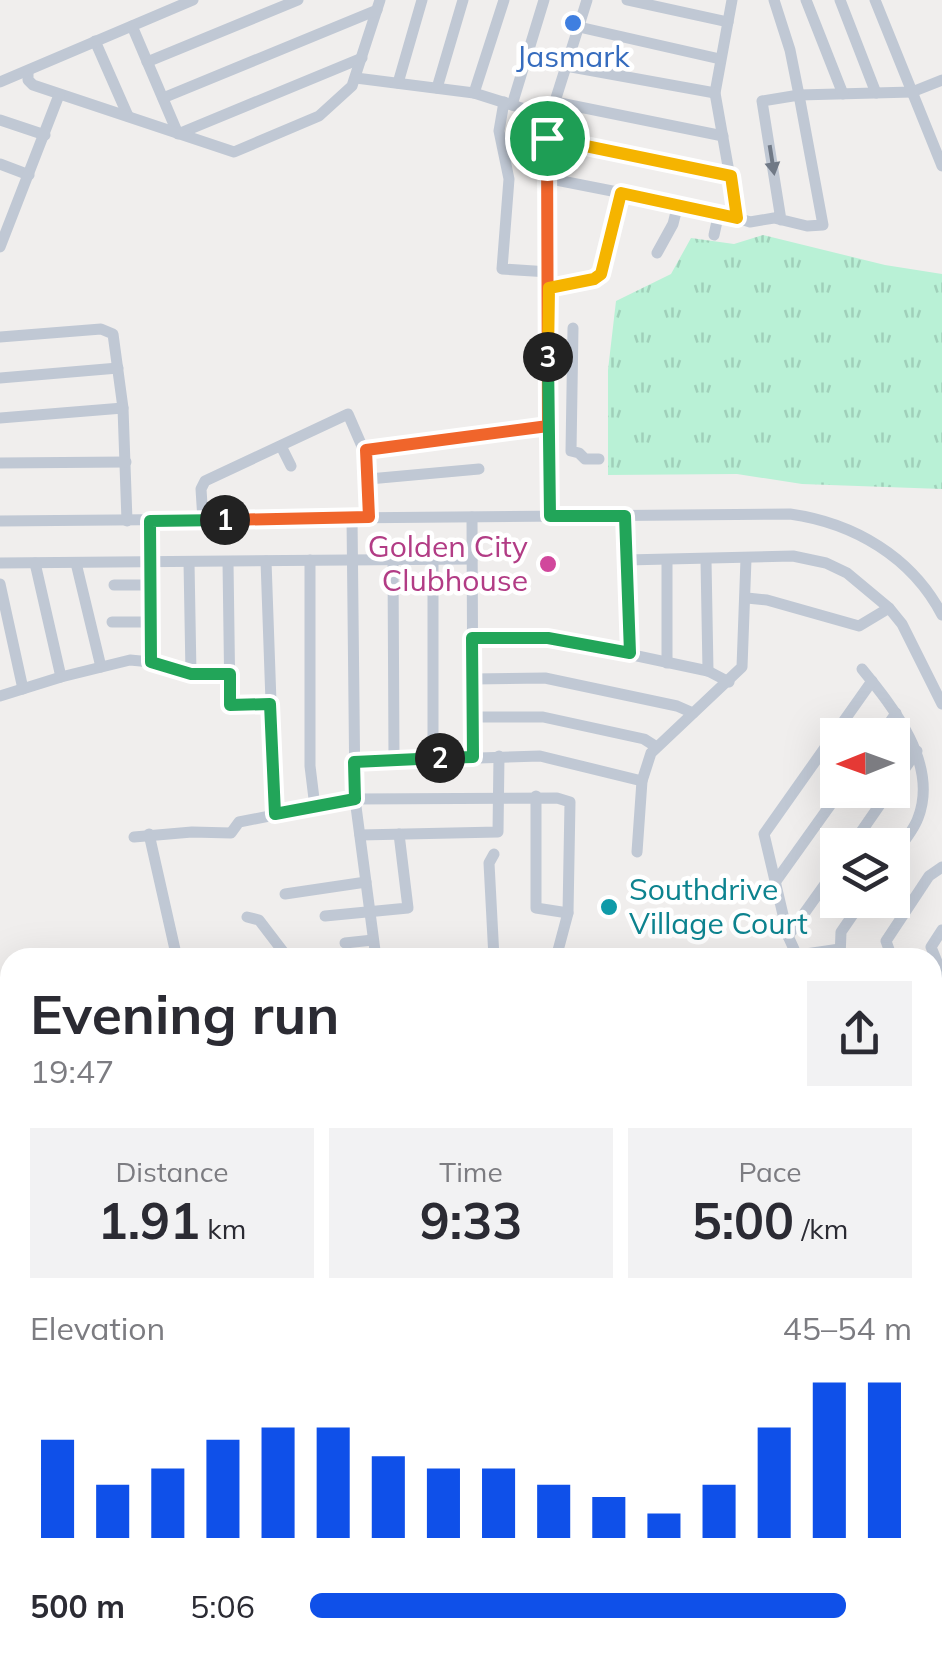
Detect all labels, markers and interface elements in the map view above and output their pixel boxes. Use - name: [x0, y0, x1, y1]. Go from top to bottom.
- marker: Jasmark: [562, 12, 584, 34]
- place label: Jasmark: [516, 37, 630, 75]
- pin: [505, 96, 590, 181]
- icon: arrive: [520, 111, 575, 166]
- one-way arrow: [764, 145, 780, 177]
- pin: 3: [523, 332, 573, 382]
- text: 3: [540, 339, 556, 374]
- pin: 1: [200, 495, 250, 545]
- text: 1: [217, 502, 233, 537]
- place label: Golden City Clubhouse: [368, 527, 528, 599]
- marker: Golden City Clubhouse: [537, 553, 559, 575]
- north arrow: [820, 718, 910, 808]
- map controls: [820, 718, 910, 918]
- pin: 2: [415, 733, 465, 783]
- text: 2: [432, 740, 448, 775]
- button: layers: [820, 828, 910, 918]
- place label: Southdrive Village Court: [629, 870, 808, 942]
- marker: Southdrive Village Court: [598, 896, 620, 918]
- text: Evening run: [30, 979, 339, 1048]
- button: share: [807, 981, 912, 1086]
- text: 19:47: [30, 1051, 114, 1091]
- text: Distance: [115, 1154, 229, 1189]
- text: Time: [439, 1154, 503, 1189]
- text: Pace: [738, 1154, 802, 1189]
- text: 1.91: [98, 1189, 200, 1252]
- text: 9:33: [420, 1189, 522, 1252]
- text: 5:00: [692, 1189, 794, 1252]
- text: km: [200, 1211, 246, 1246]
- text: /km: [794, 1211, 848, 1246]
- text: Elevation: [30, 1308, 165, 1348]
- text: 45–54 m: [783, 1308, 912, 1348]
- text: 500 m: [30, 1586, 125, 1626]
- text: 5:06: [190, 1586, 255, 1626]

